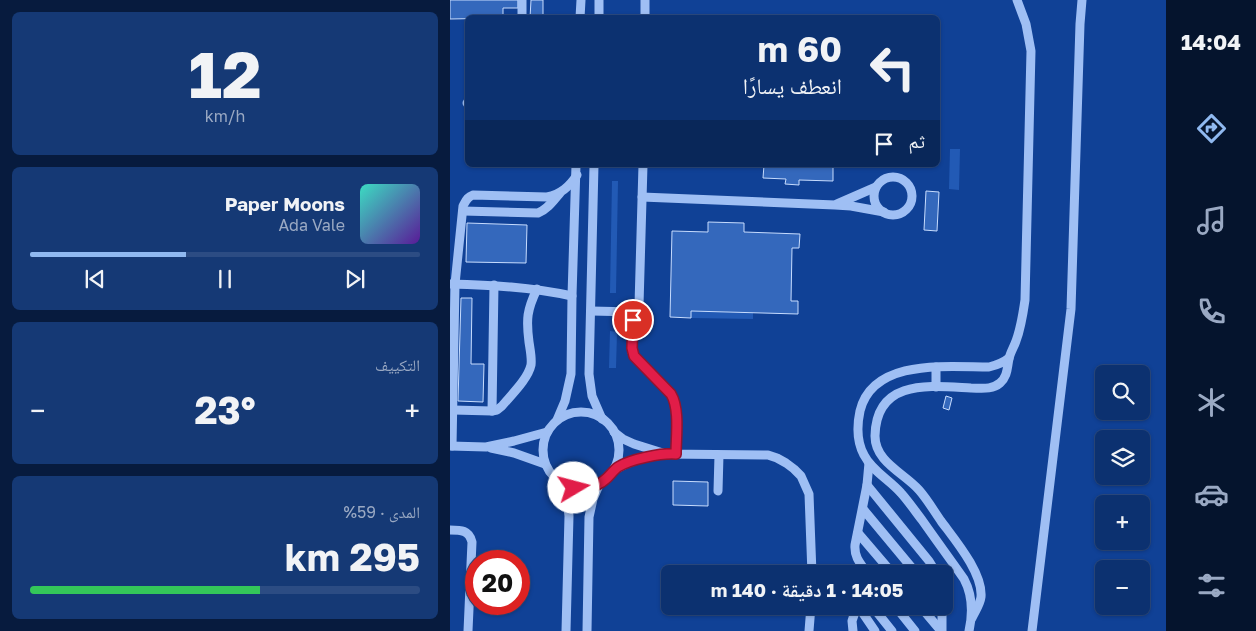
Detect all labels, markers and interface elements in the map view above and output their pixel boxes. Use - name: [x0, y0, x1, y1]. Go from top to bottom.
- text: 60 m: [758, 28, 842, 70]
- text: 14:04: [1181, 28, 1241, 55]
- text: 12: [188, 34, 262, 112]
- icon: left: [860, 35, 925, 100]
- text: انعطف يسارًا: [743, 72, 842, 99]
- text: km/h: [205, 106, 245, 126]
- icon: directions: [1194, 111, 1229, 146]
- text: ثم: [908, 129, 925, 152]
- icon: arrive: [870, 130, 898, 158]
- text: Paper Moons: [225, 192, 345, 215]
- icon: music: [1194, 203, 1229, 238]
- text: Ada Vale: [279, 215, 345, 235]
- icon: previous: [81, 265, 109, 293]
- icon: pause: [211, 265, 239, 293]
- icon: next: [341, 265, 369, 293]
- icon: phone: [1194, 294, 1229, 329]
- pin: [612, 299, 654, 341]
- icon: arrive: [619, 306, 647, 334]
- text: التكييف: [375, 355, 420, 375]
- map controls: [1095, 365, 1150, 615]
- button: search: [1095, 365, 1150, 420]
- icon: climate: [1194, 385, 1229, 420]
- text: 23°: [194, 387, 256, 432]
- text: −: [30, 394, 45, 427]
- text: +: [405, 394, 420, 427]
- button: layers: [1095, 430, 1150, 485]
- position arrow: [547, 461, 599, 513]
- icon: car: [1194, 477, 1229, 512]
- button: +: [1095, 495, 1150, 550]
- text: المدى · 59%: [343, 502, 420, 522]
- text: 295 km: [285, 534, 420, 579]
- speed limit sign: 20: [465, 550, 530, 615]
- button: −: [1095, 560, 1150, 615]
- icon: filters: [1194, 568, 1229, 603]
- text: 14:05 · 1 دقيقة · 140 m: [711, 578, 903, 601]

